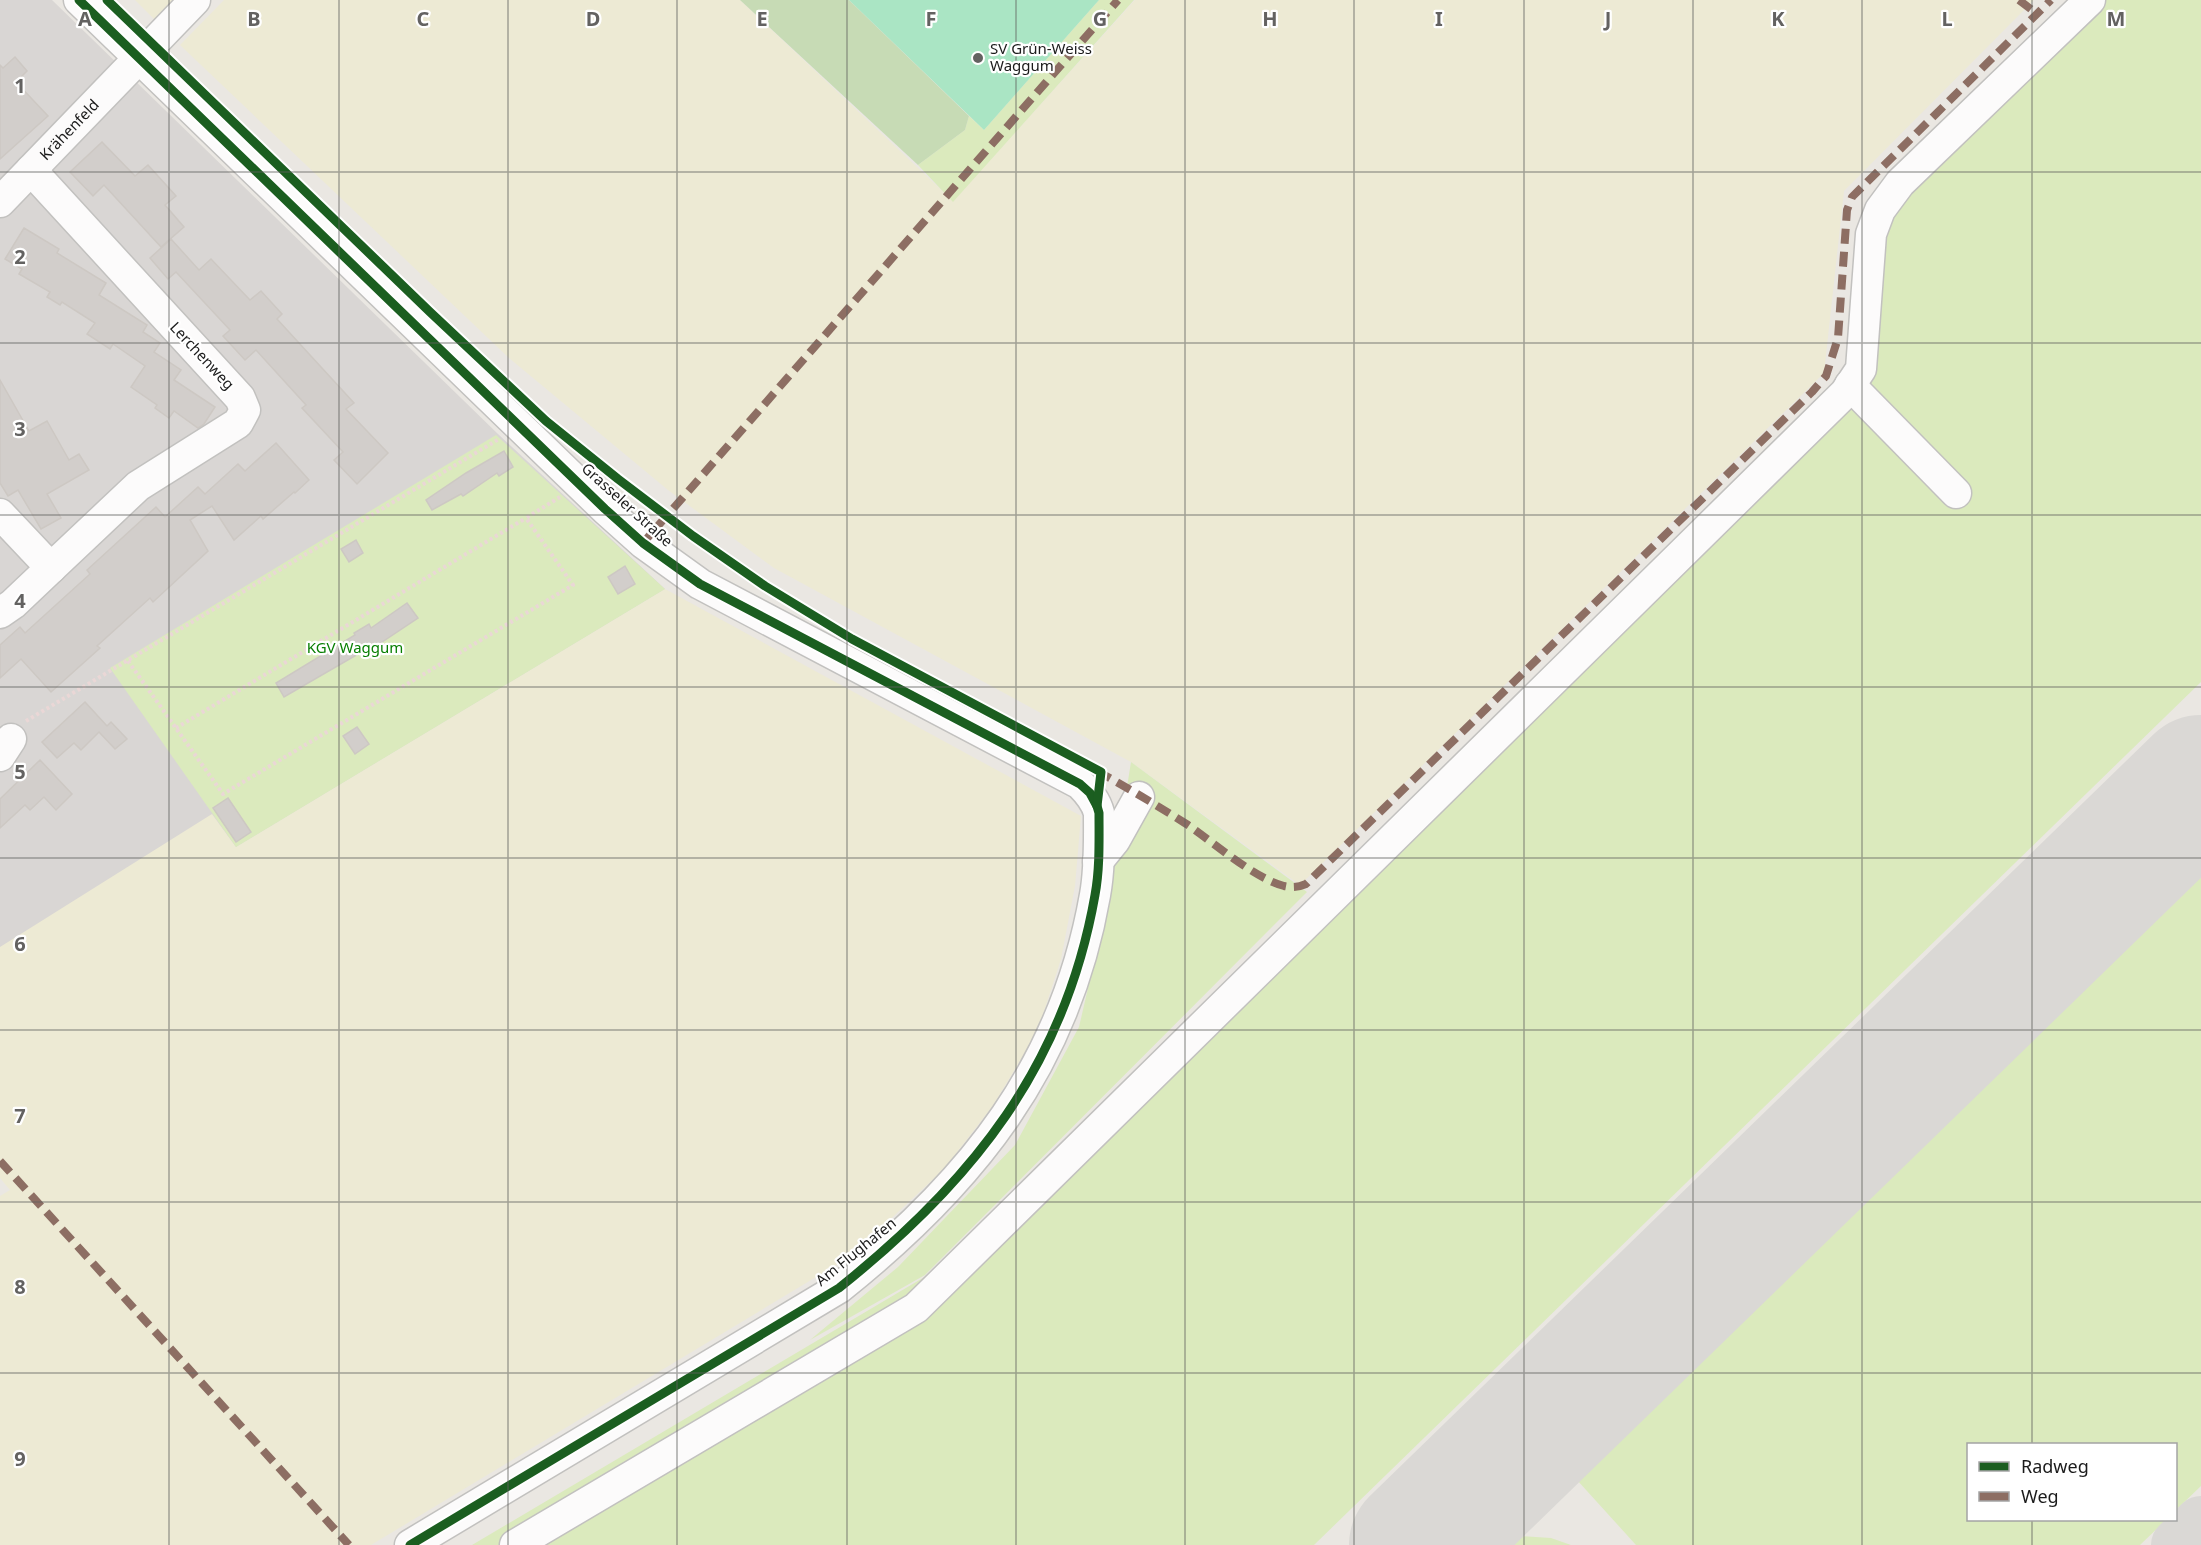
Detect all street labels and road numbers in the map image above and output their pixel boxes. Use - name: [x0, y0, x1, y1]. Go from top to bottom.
- street label: Krähenfeld: [35, 95, 103, 164]
- street label: Lerchenweg: [166, 317, 239, 394]
- street label: Grasseler Straße: [578, 458, 678, 551]
- street label: Am Flughafen: [811, 1213, 900, 1290]

